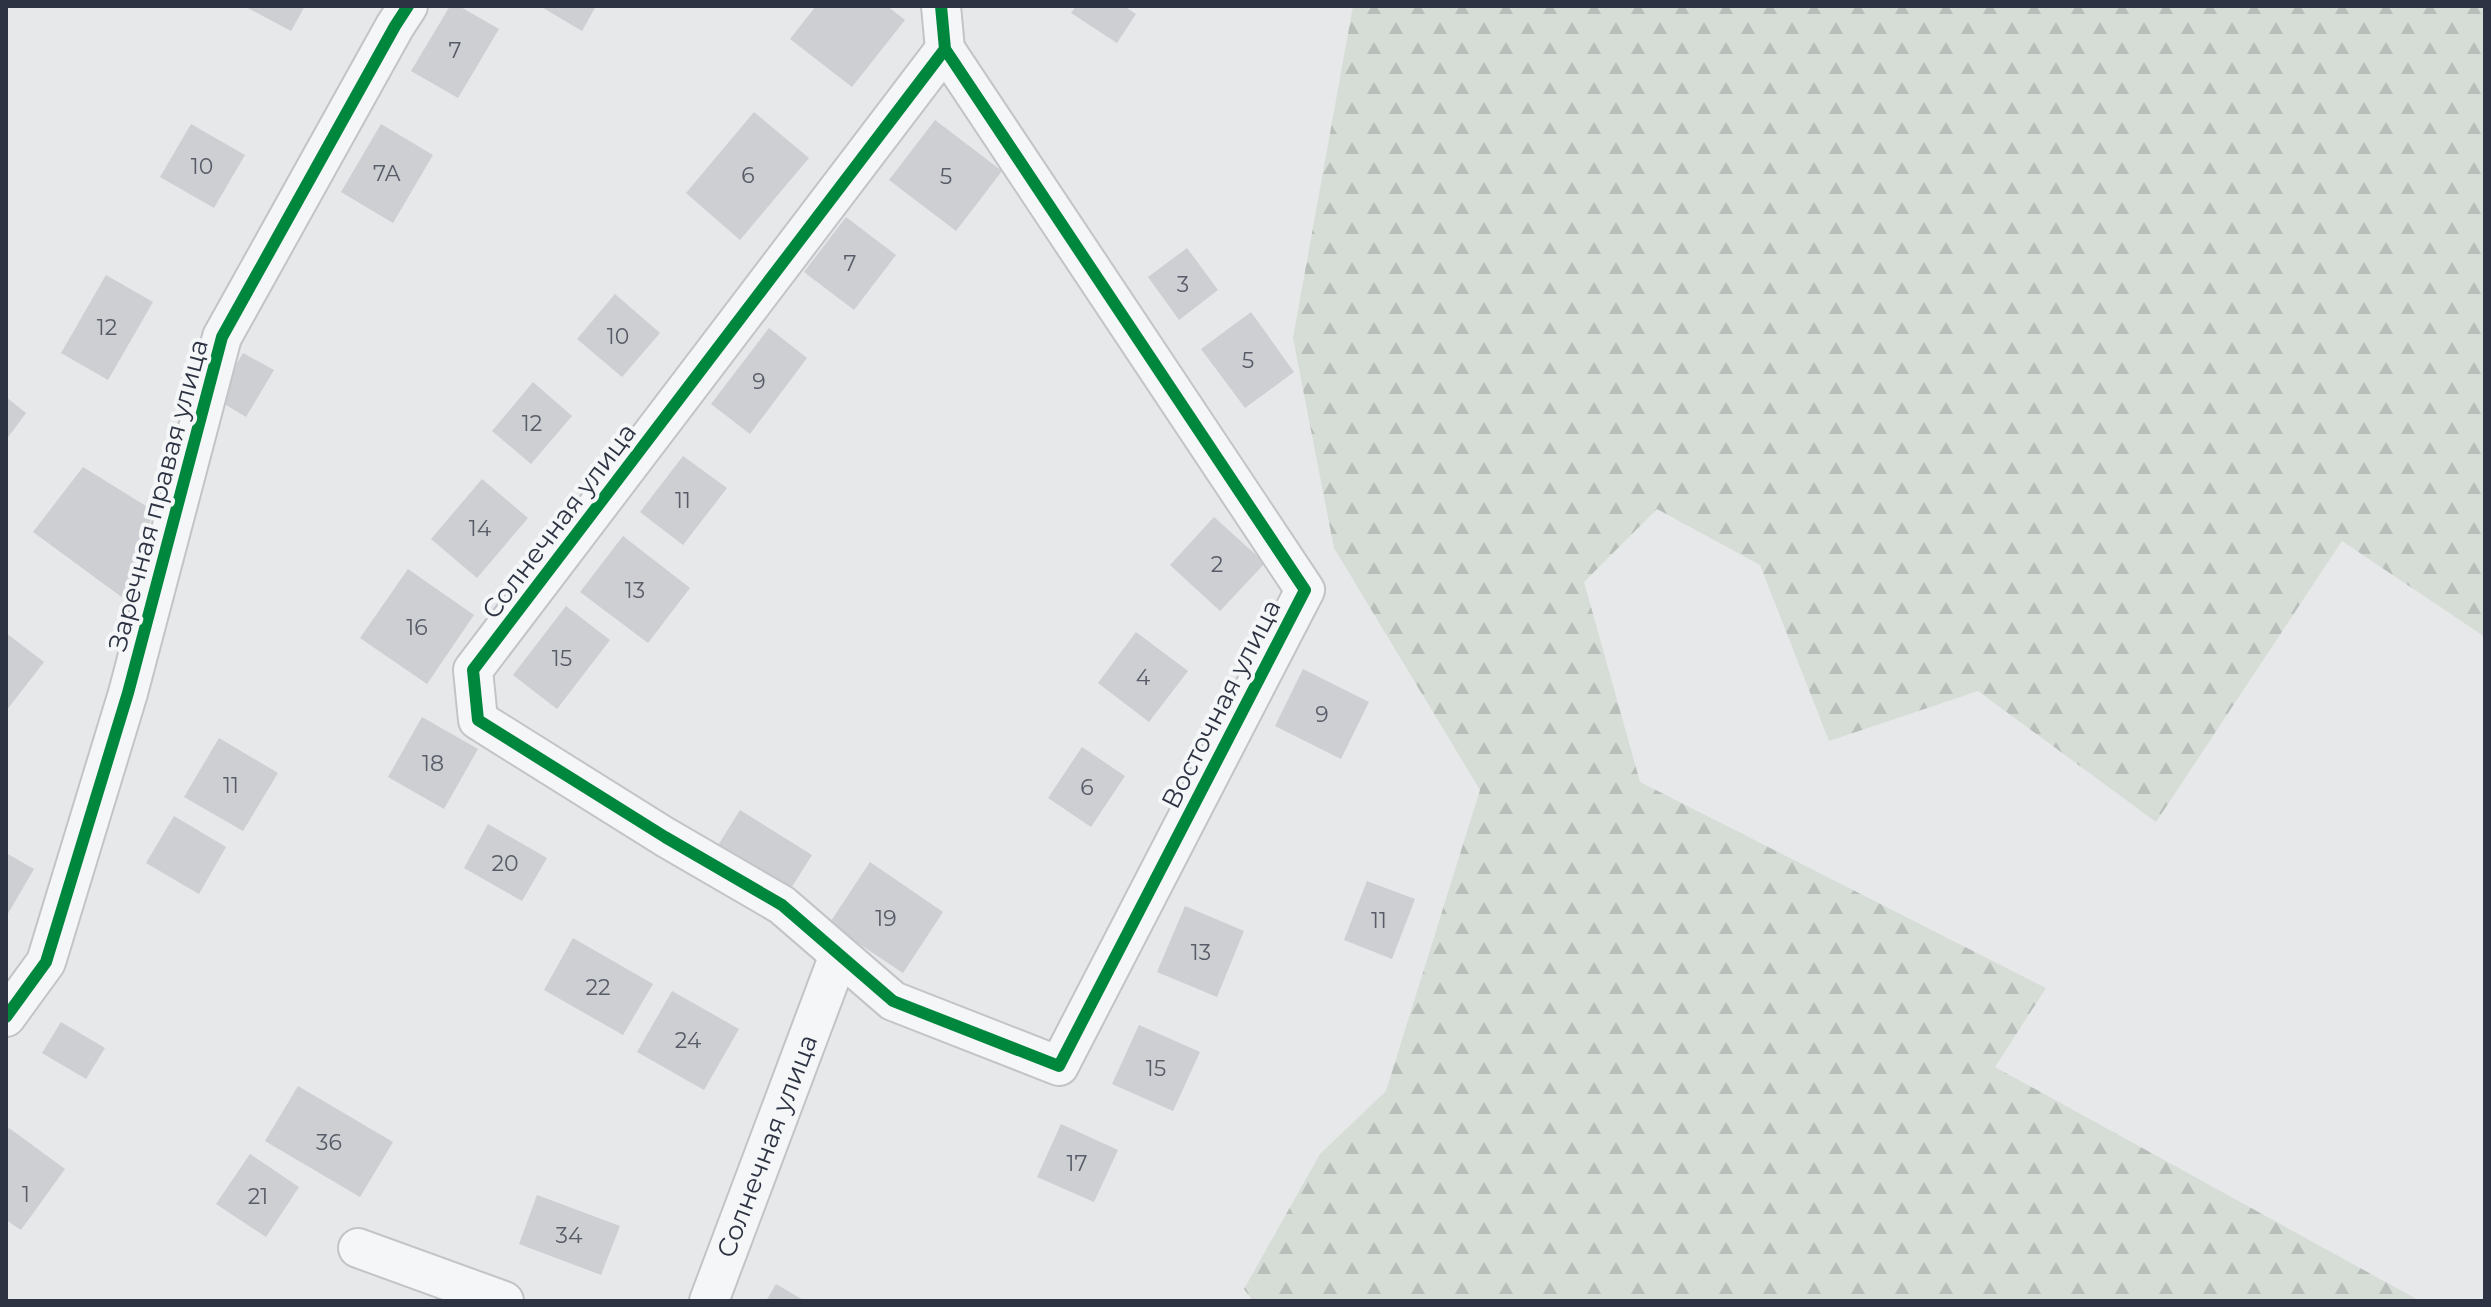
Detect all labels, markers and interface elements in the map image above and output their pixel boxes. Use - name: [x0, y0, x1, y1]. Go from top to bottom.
- house number: 7: [449, 37, 462, 64]
- house number: 10: [191, 153, 213, 180]
- house number: 7А: [373, 160, 402, 187]
- house number: 6: [741, 162, 755, 189]
- house number: 5: [940, 163, 952, 190]
- house number: 7: [844, 250, 857, 277]
- house number: 3: [1177, 271, 1189, 298]
- house number: 12: [97, 314, 117, 341]
- house number: 10: [607, 323, 629, 350]
- street label: Заречная правая улица: [101, 336, 215, 654]
- house number: 5: [1242, 347, 1254, 374]
- house number: 9: [752, 368, 766, 395]
- house number: 12: [522, 410, 542, 437]
- street label: Солнечная улица: [475, 417, 643, 625]
- house number: 11: [675, 487, 691, 514]
- house number: 14: [469, 515, 492, 542]
- house number: 2: [1211, 551, 1223, 578]
- house number: 13: [625, 577, 645, 604]
- street label: Восточная улица: [1154, 594, 1288, 814]
- house number: 16: [406, 614, 428, 641]
- house number: 15: [552, 645, 572, 672]
- house number: 4: [1136, 664, 1151, 691]
- house number: 9: [1315, 701, 1329, 728]
- house number: 18: [422, 750, 444, 777]
- house number: 11: [223, 772, 239, 799]
- house number: 6: [1080, 774, 1094, 801]
- house number: 20: [491, 850, 519, 877]
- house number: 19: [875, 905, 897, 932]
- house number: 11: [1371, 907, 1387, 934]
- house number: 13: [1191, 939, 1211, 966]
- house number: 22: [586, 974, 611, 1001]
- house number: 24: [675, 1027, 702, 1054]
- street label: Солнечная улица: [710, 1030, 824, 1262]
- house number: 15: [1146, 1055, 1166, 1082]
- house number: 36: [316, 1129, 342, 1156]
- house number: 17: [1067, 1150, 1087, 1177]
- house number: 1: [22, 1181, 30, 1208]
- house number: 21: [248, 1183, 268, 1210]
- house number: 34: [556, 1222, 583, 1249]

